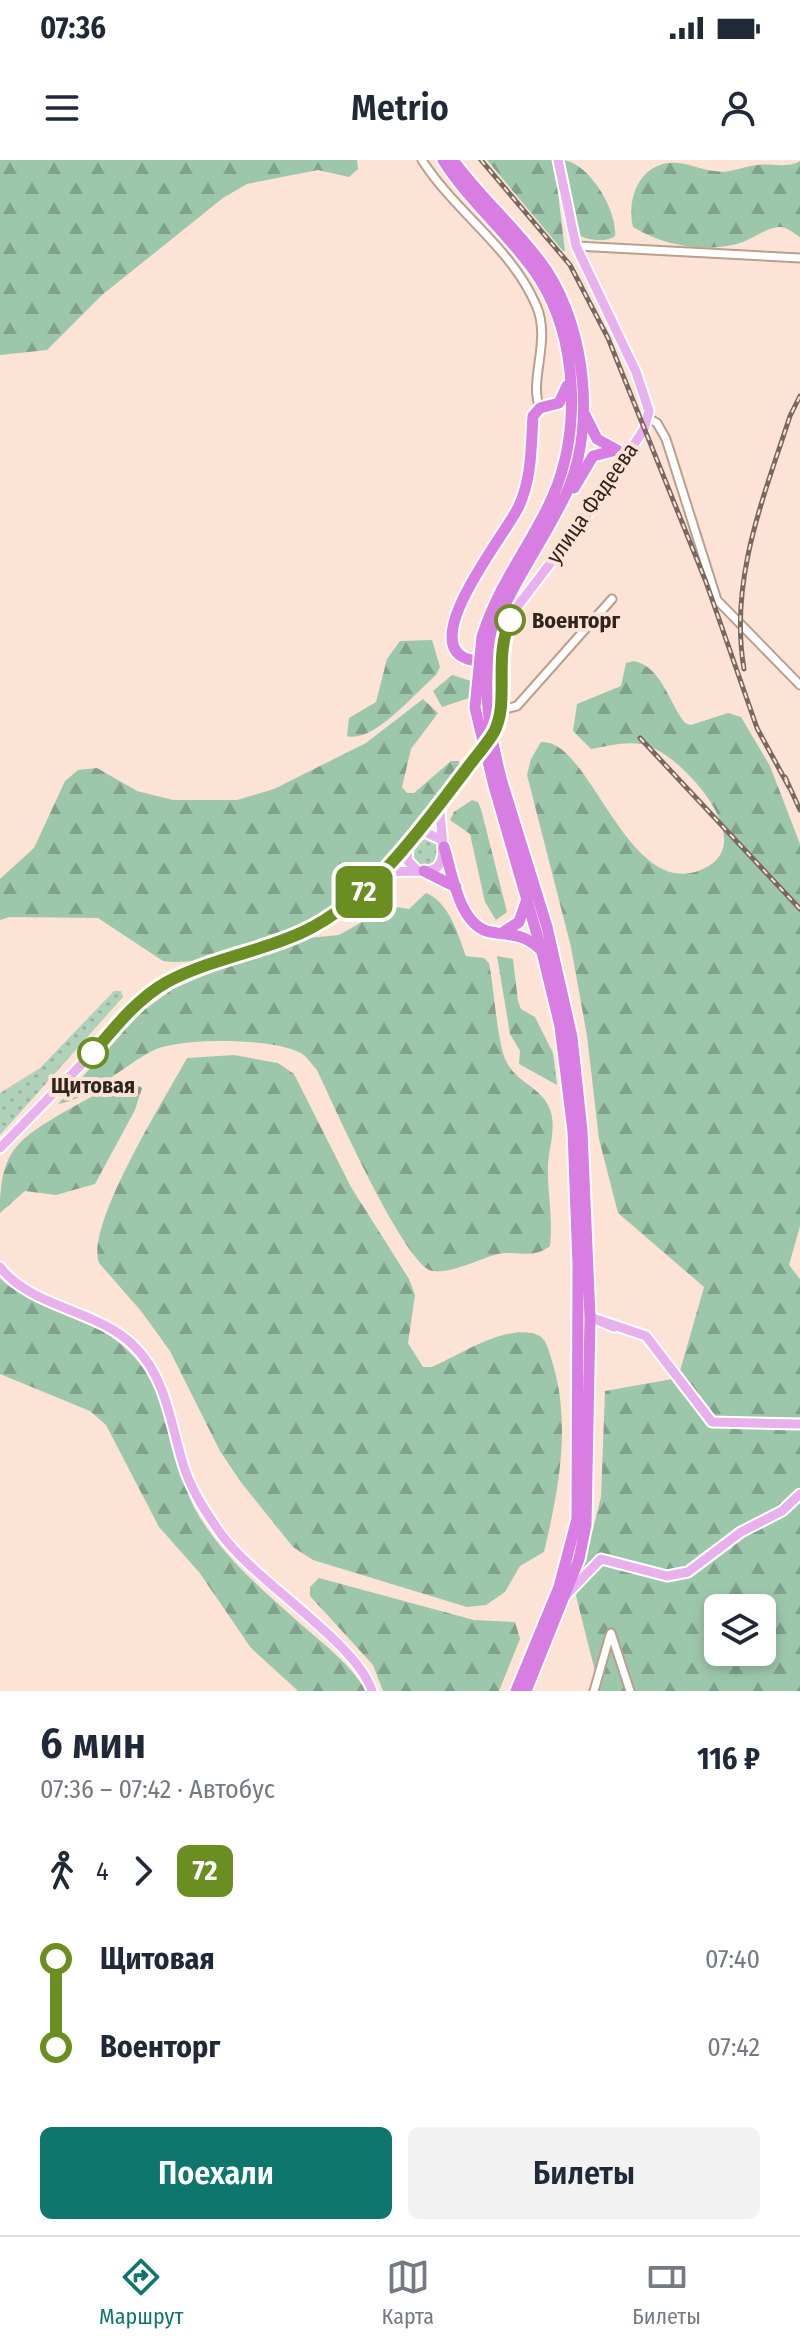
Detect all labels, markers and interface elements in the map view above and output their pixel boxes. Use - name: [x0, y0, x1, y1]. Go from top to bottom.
- text: 07:36: [40, 10, 106, 46]
- icon: menu: [40, 86, 84, 130]
- text: Metrio: [351, 86, 449, 130]
- icon: person: [716, 86, 760, 130]
- street label: улица Фадеева: [540, 437, 644, 569]
- marker: Военторг: [495, 605, 525, 635]
- place label: Военторг: [532, 607, 620, 634]
- line badge: 72: [328, 866, 400, 918]
- text: 72: [352, 875, 376, 908]
- marker: Щитовая: [78, 1038, 108, 1068]
- place label: Щитовая: [51, 1072, 135, 1099]
- map controls: [704, 1594, 776, 1666]
- button: layers: [704, 1594, 776, 1666]
- text: 6 мин: [40, 1717, 146, 1770]
- text: 116 ₽: [697, 1741, 760, 1777]
- text: 07:36 – 07:42 · Автобус: [40, 1774, 275, 1805]
- icon: walk: [40, 1849, 84, 1893]
- icon: forward: [121, 1849, 165, 1893]
- text: 72: [193, 1854, 217, 1887]
- text: 4: [96, 1856, 109, 1887]
- text: Щитовая: [100, 1941, 215, 1977]
- text: 07:40: [705, 1944, 760, 1975]
- text: Военторг: [100, 2029, 220, 2065]
- text: 07:42: [707, 2032, 760, 2063]
- button: Поехали: [40, 2127, 392, 2219]
- button: Билеты: [408, 2127, 760, 2219]
- tab: Маршрут: [99, 2255, 183, 2330]
- tab: Карта: [382, 2255, 434, 2330]
- tab: Билеты: [632, 2255, 701, 2330]

